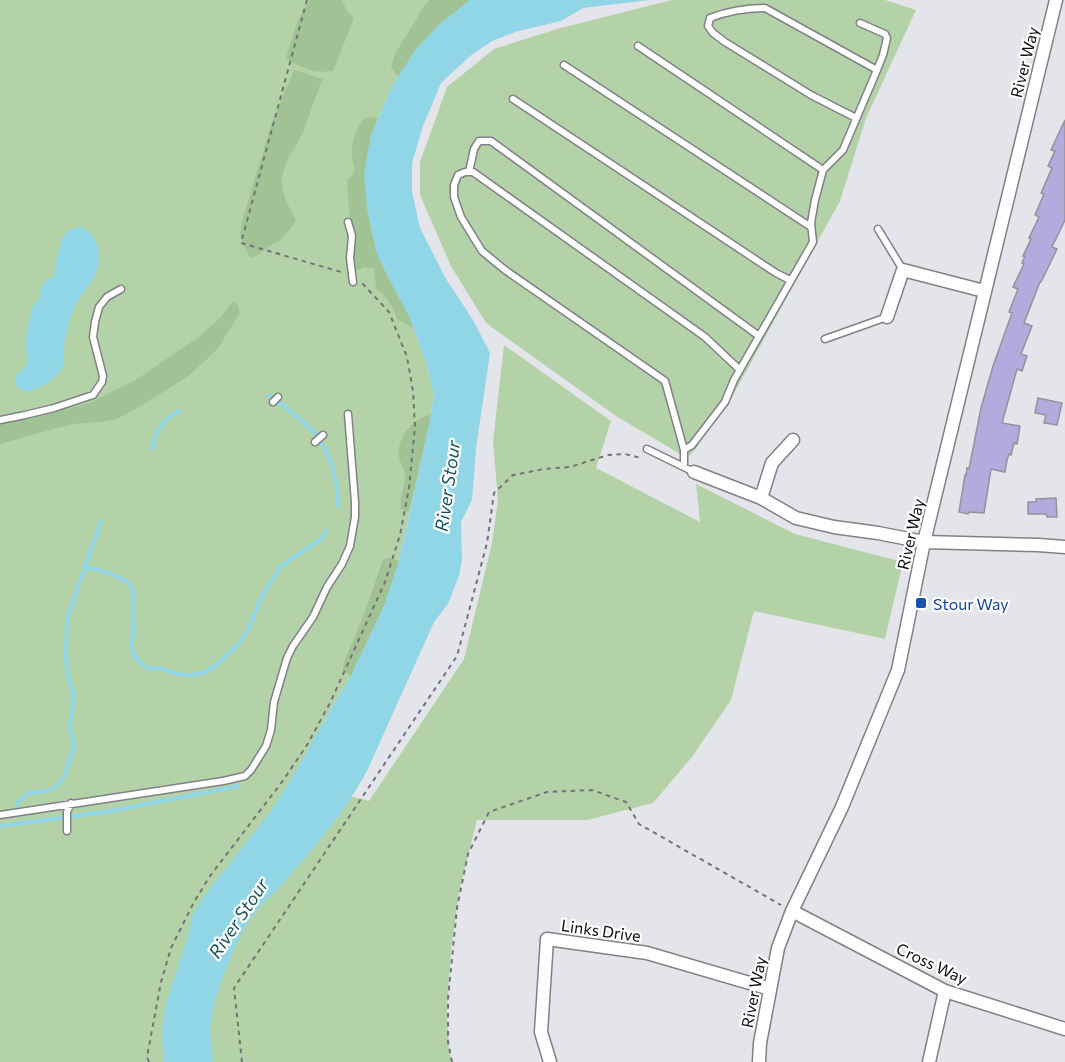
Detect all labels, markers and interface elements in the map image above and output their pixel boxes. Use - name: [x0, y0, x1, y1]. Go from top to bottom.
- street label: River Way: [1006, 24, 1042, 100]
- water label: River Stour: [430, 438, 464, 533]
- street label: River Way: [893, 496, 927, 572]
- place label: Stour Way: [933, 594, 1009, 613]
- marker: Stour Way: [914, 596, 928, 610]
- water label: River Stour: [203, 873, 273, 962]
- street label: Links Drive: [560, 915, 642, 945]
- street label: Cross Way: [894, 938, 970, 988]
- street label: River Way: [737, 955, 769, 1029]

